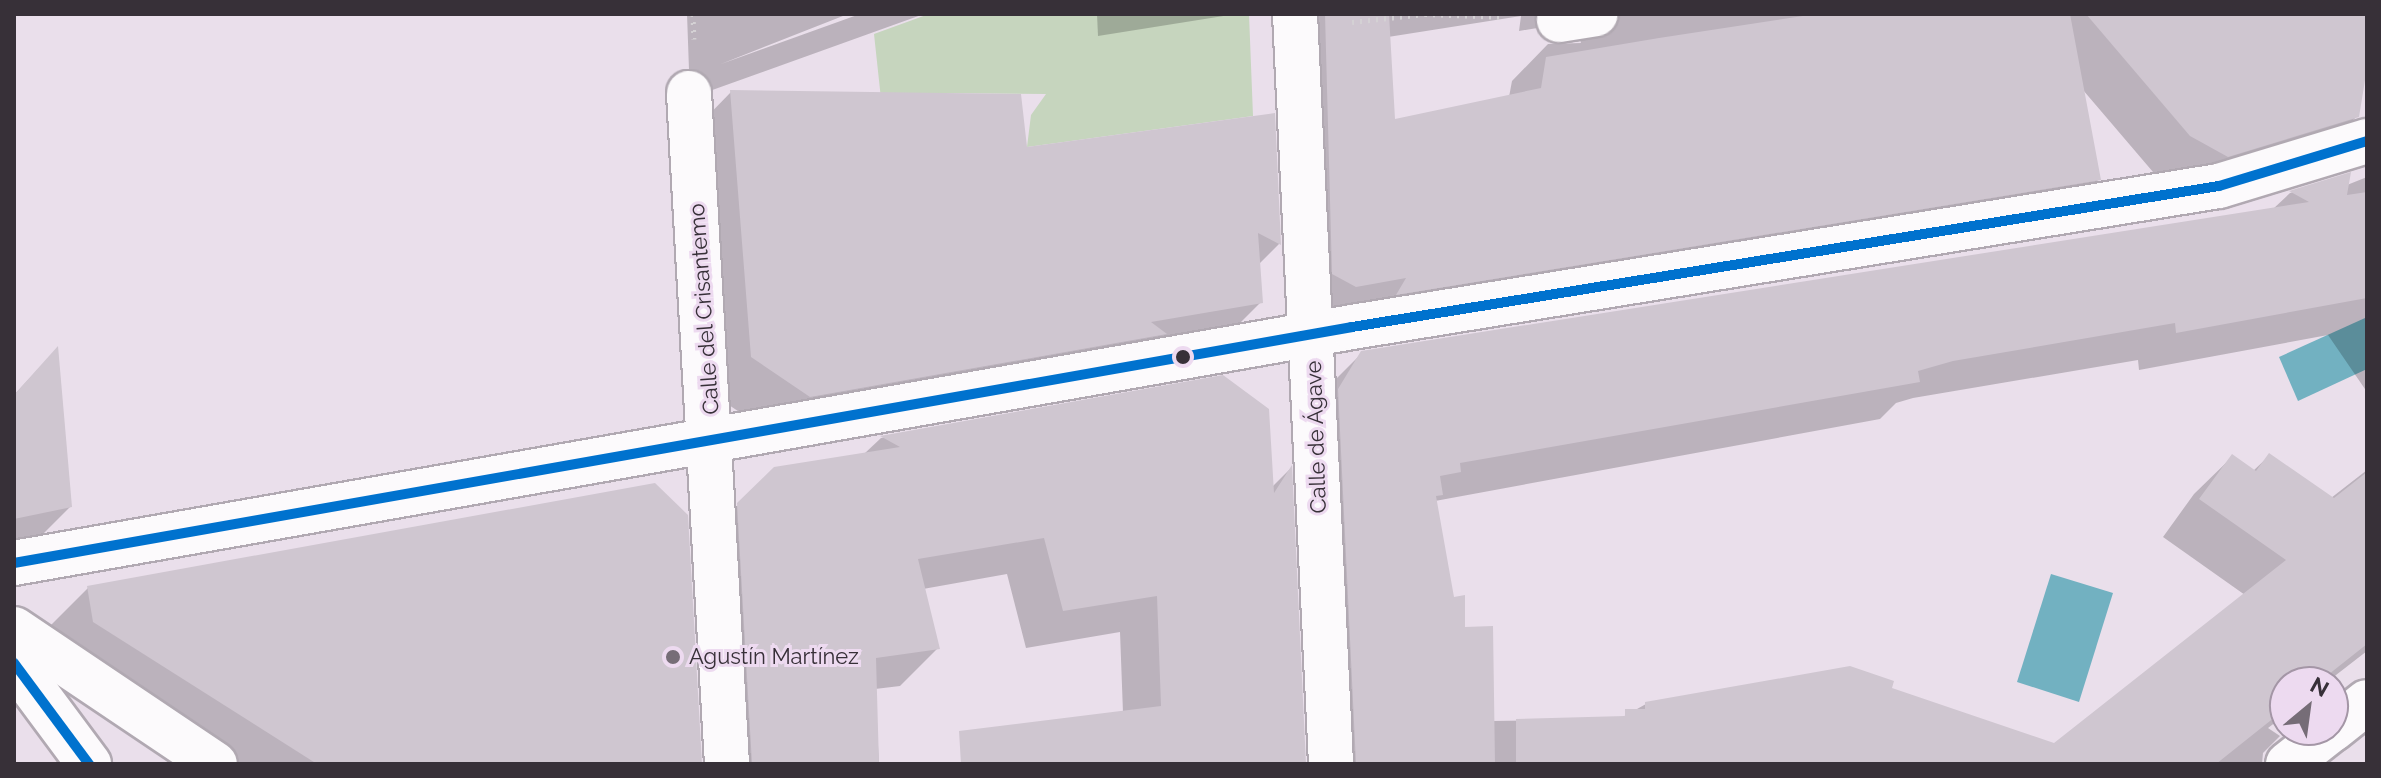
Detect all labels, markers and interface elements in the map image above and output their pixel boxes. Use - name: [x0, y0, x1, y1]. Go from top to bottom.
- street label: Calle del Crisantemo: [683, 202, 725, 416]
- unlabelled marker: [1175, 349, 1191, 365]
- street label: Calle de Ágave: [1300, 360, 1332, 514]
- place label: Agustín Martínez: [689, 644, 859, 670]
- marker: Agustín Martínez: [664, 648, 682, 666]
- north arrow: [2269, 666, 2349, 746]
- text: N: [2306, 671, 2333, 702]

